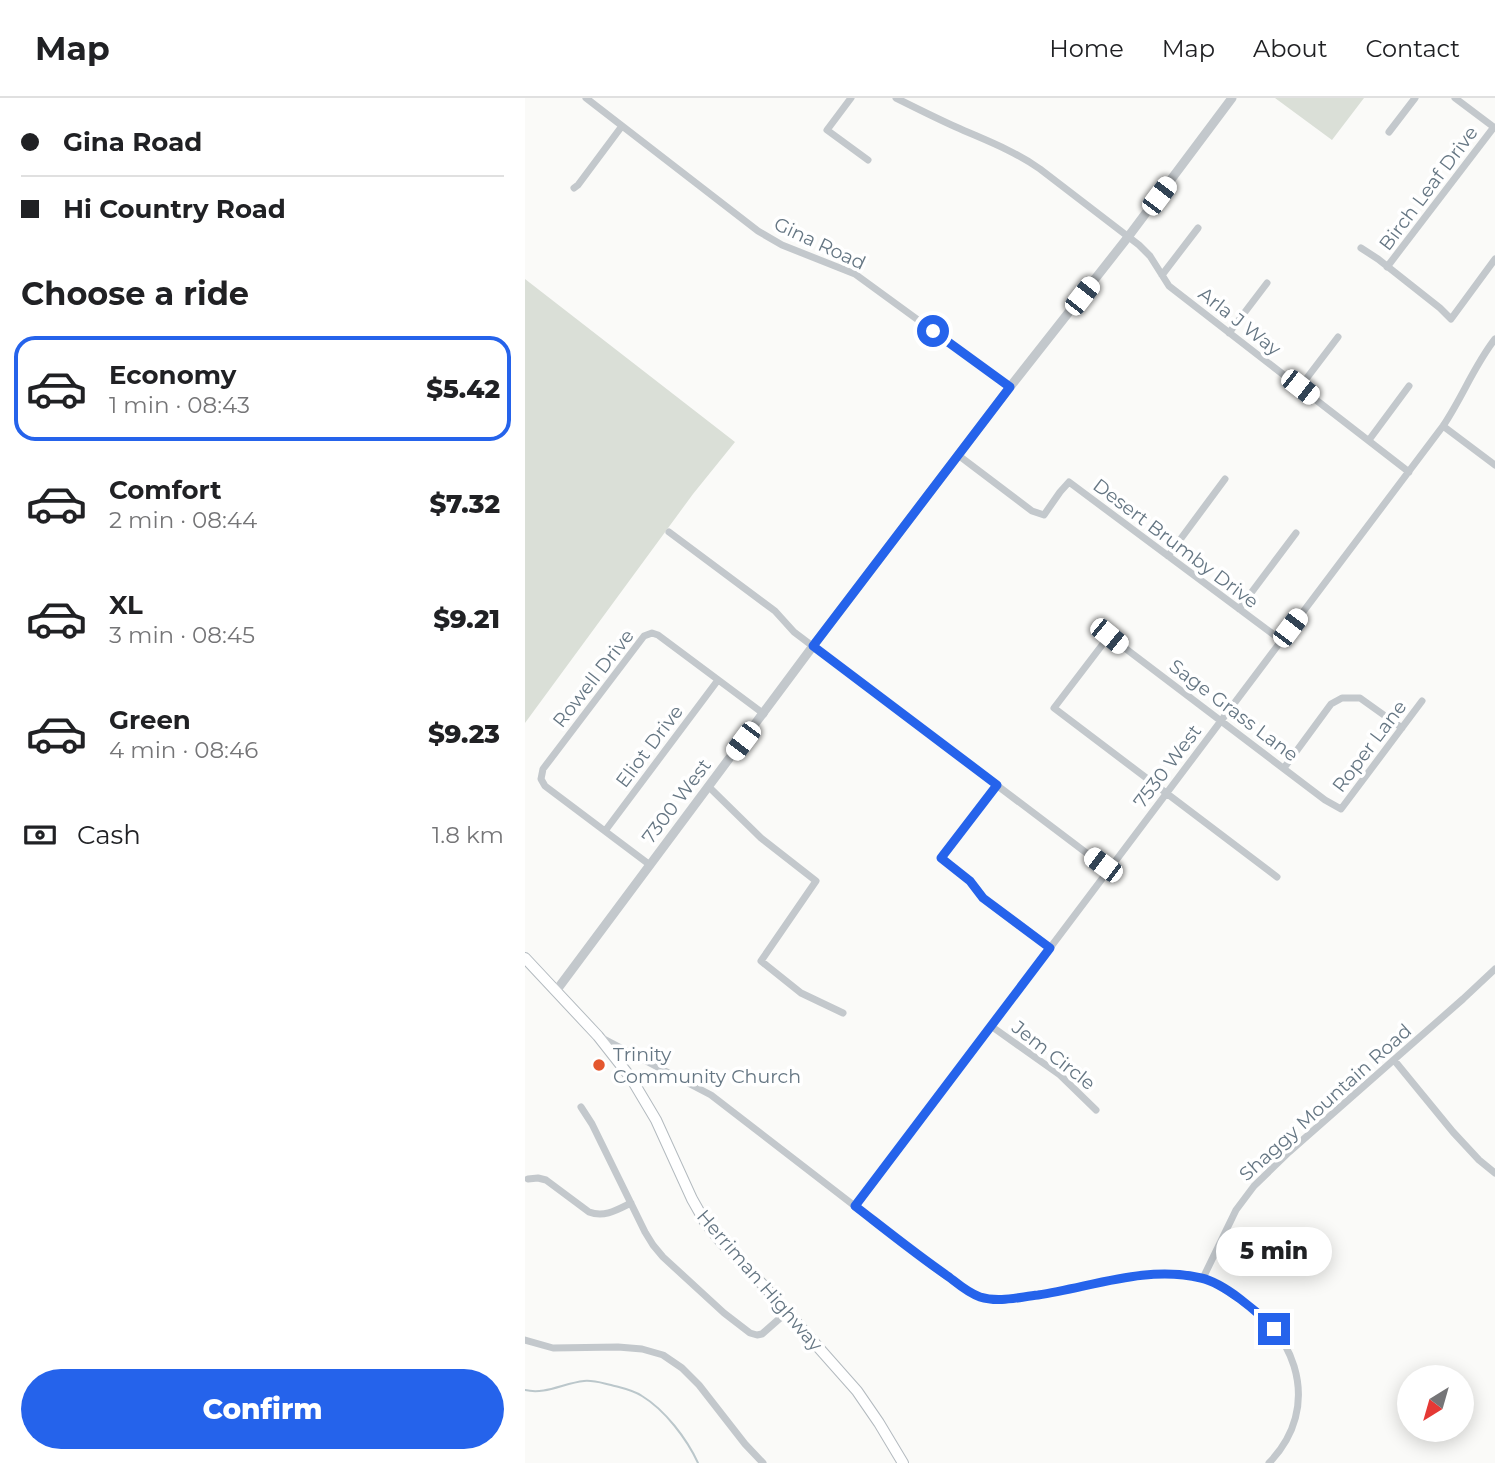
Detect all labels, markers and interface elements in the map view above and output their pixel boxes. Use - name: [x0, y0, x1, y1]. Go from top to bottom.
- text: Map: [35, 28, 110, 68]
- text: Home: [1049, 34, 1124, 63]
- text: Map: [1162, 34, 1215, 63]
- text: About: [1253, 34, 1327, 63]
- text: Contact: [1365, 34, 1460, 63]
- street label: Birch Leaf Drive: [1374, 122, 1483, 255]
- text: Gina Road: [63, 126, 202, 158]
- car: [1138, 173, 1181, 219]
- text: Hi Country Road: [63, 193, 286, 225]
- street label: Gina Road: [770, 212, 869, 275]
- car: [1061, 273, 1104, 319]
- text: Choose a ride: [21, 274, 249, 313]
- street label: Arla J Way: [1194, 282, 1286, 361]
- route start: [917, 315, 949, 347]
- icon: car: [25, 357, 88, 420]
- text: Economy: [109, 359, 236, 391]
- car: [1277, 366, 1324, 408]
- text: $5.42: [426, 373, 500, 405]
- text: 1 min · 08:43: [109, 391, 250, 419]
- icon: car: [25, 472, 88, 535]
- text: Comfort: [109, 474, 221, 506]
- street label: Desert Brumby Drive: [1088, 474, 1263, 613]
- text: $7.32: [429, 488, 500, 520]
- text: 2 min · 08:44: [109, 506, 257, 534]
- icon: car: [25, 587, 88, 650]
- text: XL: [109, 589, 143, 621]
- text: $9.21: [433, 603, 500, 635]
- car: [1269, 605, 1312, 651]
- car: [1087, 615, 1132, 657]
- text: 3 min · 08:45: [109, 621, 255, 649]
- street label: Rowell Drive: [548, 625, 639, 732]
- street label: Sage Grass Lane: [1165, 654, 1303, 766]
- street label: Roper Lane: [1327, 696, 1411, 797]
- street label: Eliot Drive: [611, 701, 688, 792]
- icon: car: [25, 702, 88, 765]
- text: Green: [109, 704, 191, 736]
- text: $9.23: [428, 718, 500, 750]
- car: [722, 718, 765, 764]
- street label: 7530 West: [1129, 720, 1206, 812]
- text: 4 min · 08:46: [109, 736, 258, 764]
- street label: 7300 West: [637, 754, 716, 848]
- icon: cash: [21, 816, 59, 854]
- text: Cash: [77, 819, 141, 851]
- text: 1.8 km: [432, 821, 504, 849]
- car: [1080, 844, 1127, 886]
- street label: Jem Circle: [1007, 1015, 1100, 1095]
- street label: Shaggy Mountain Road: [1234, 1019, 1416, 1186]
- place label: Trinity Community Church: [613, 1043, 801, 1088]
- marker: Trinity Community Church: [591, 1057, 607, 1073]
- street label: Herriman Highway: [692, 1205, 828, 1356]
- callout: 5 min: [1216, 1228, 1332, 1276]
- text: 5 min: [1240, 1237, 1308, 1265]
- route end: [1258, 1313, 1290, 1345]
- north arrow: [1397, 1365, 1473, 1442]
- map controls: [1397, 1365, 1474, 1442]
- button: Confirm: [21, 1369, 504, 1449]

